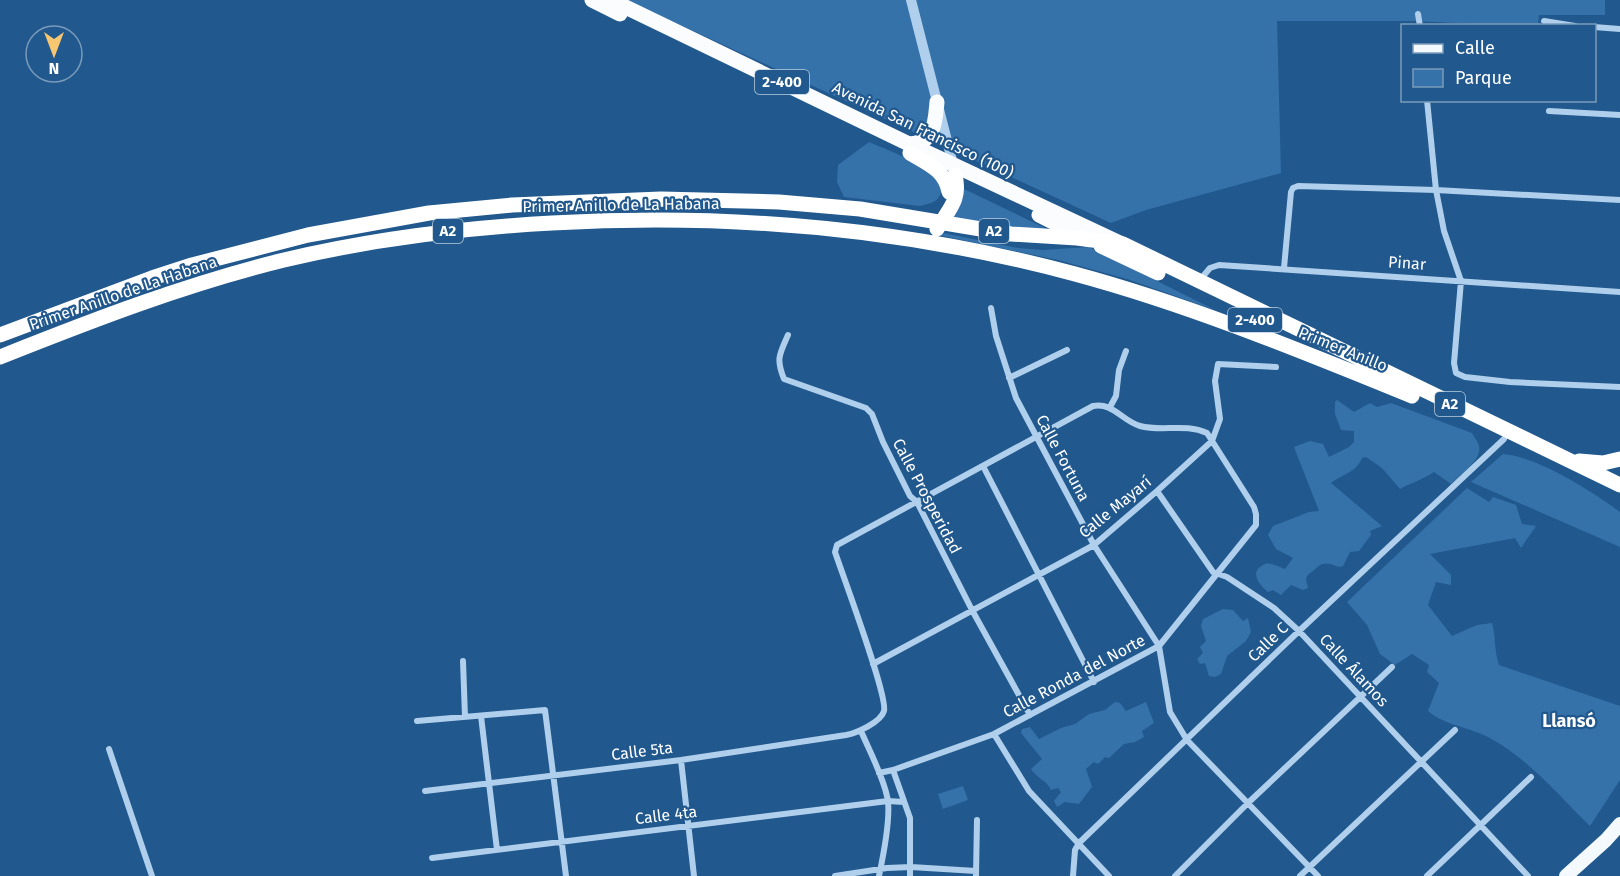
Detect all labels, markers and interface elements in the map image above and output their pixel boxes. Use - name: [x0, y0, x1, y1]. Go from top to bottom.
- north arrow: [24, 24, 84, 84]
- legend: [1401, 24, 1596, 102]
- text: Calle: [1455, 37, 1495, 59]
- text: N: [49, 59, 59, 78]
- text: Parque: [1455, 67, 1512, 89]
- road number: 2-400: [755, 70, 809, 94]
- street label: Avenida San Francisco (100): [829, 78, 1017, 182]
- street label: Primer Anillo de La Habana: [522, 194, 720, 216]
- road number: A2: [433, 219, 463, 243]
- road number: A2: [979, 219, 1009, 243]
- street label: Primer Anillo de La Habana: [27, 252, 219, 334]
- street label: Pinar: [1387, 252, 1427, 274]
- road number: 2-400: [1228, 308, 1282, 332]
- street label: Primer Anillo: [1296, 323, 1390, 375]
- road number: A2: [1435, 392, 1465, 416]
- street label: Calle Fortuna: [1032, 411, 1094, 505]
- street label: Calle Prosperidad: [889, 435, 965, 557]
- street label: Calle Mayarí: [1075, 472, 1155, 542]
- street label: Calle C: [1244, 618, 1292, 666]
- street label: Calle Álamos: [1315, 629, 1393, 710]
- street label: Calle Ronda del Norte: [1000, 630, 1148, 722]
- district label: Llansó: [1542, 710, 1596, 732]
- street label: Calle 5ta: [610, 738, 674, 764]
- street label: Calle 4ta: [634, 802, 698, 828]

